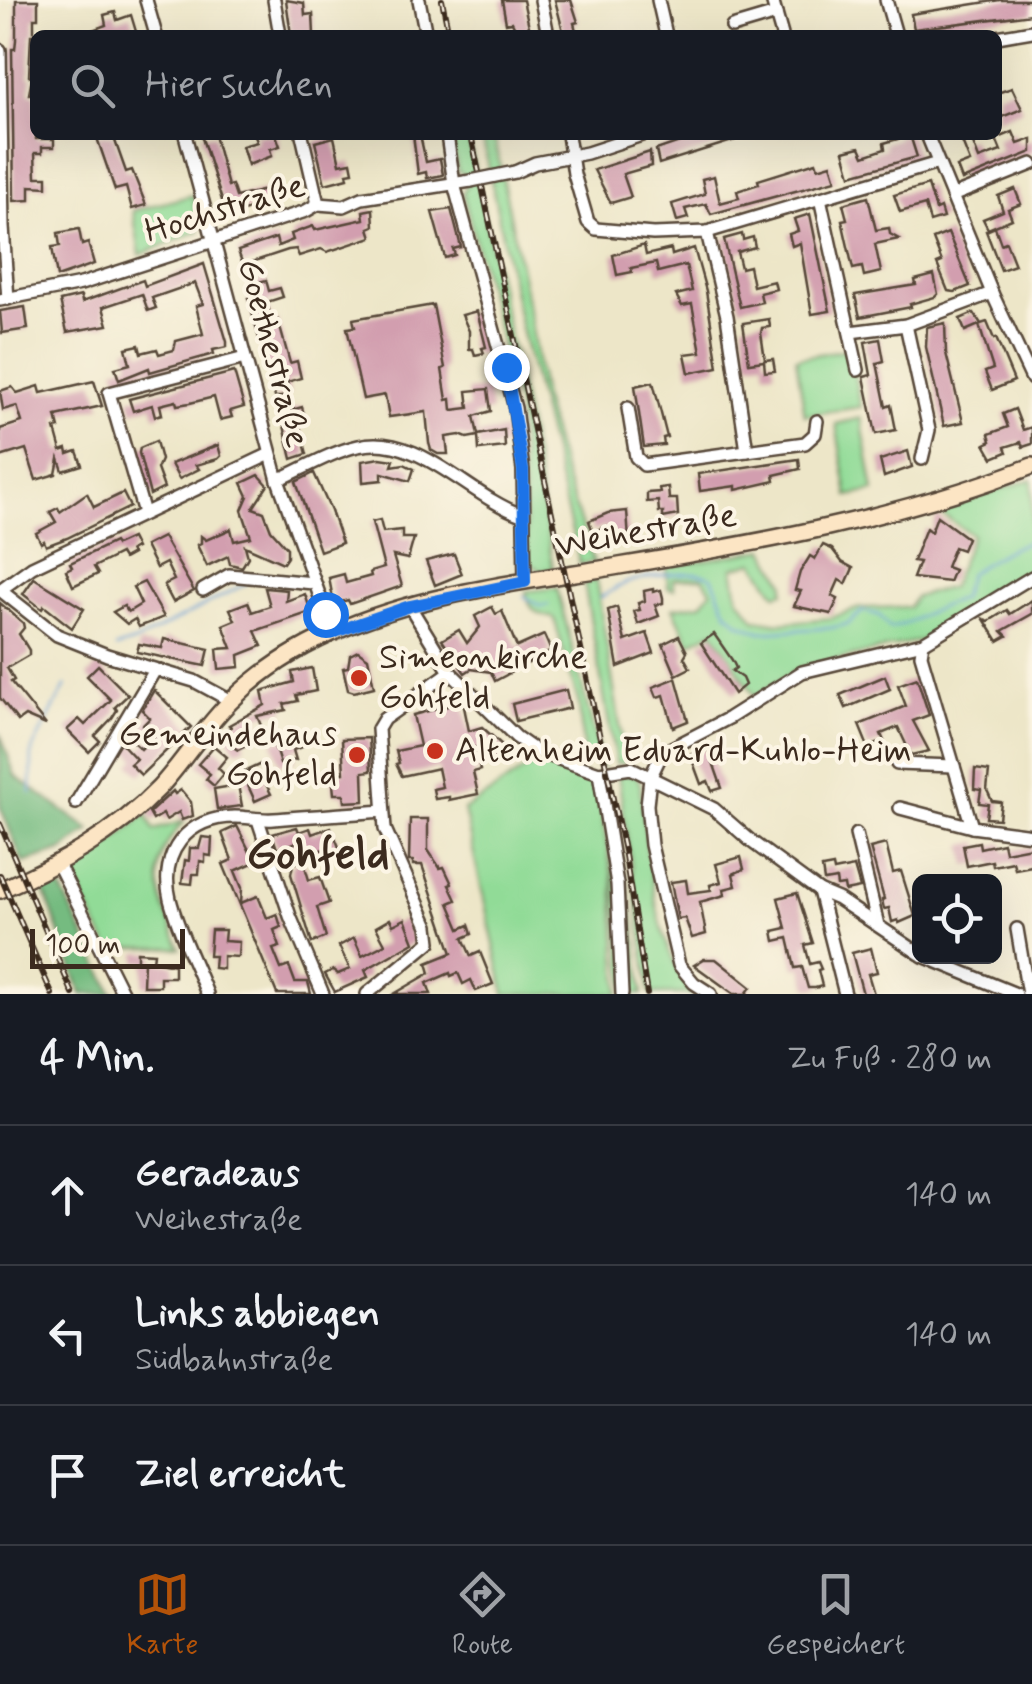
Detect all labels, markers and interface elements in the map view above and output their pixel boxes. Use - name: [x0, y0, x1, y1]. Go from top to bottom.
- search box: [30, 30, 1002, 140]
- icon: search: [65, 58, 120, 113]
- text: Hier suchen: [145, 61, 333, 110]
- street label: Hochstraße: [139, 163, 311, 255]
- street label: Goethestraße: [226, 253, 320, 453]
- route end: [484, 345, 530, 391]
- street label: Weihestraße: [552, 492, 740, 570]
- route start: [303, 592, 349, 638]
- place label: Simeonkirche Gohfeld: [379, 635, 587, 721]
- marker: Simeonkirche Gohfeld: [348, 667, 370, 689]
- place label: Gemeindehaus Gohfeld: [118, 712, 337, 798]
- place label: Altenheim Eduard-Kuhlo-Heim: [455, 728, 912, 774]
- marker: Altenheim Eduard-Kuhlo-Heim: [424, 740, 446, 762]
- marker: Gemeindehaus Gohfeld: [346, 744, 368, 766]
- district label: Gohfeld: [247, 826, 389, 885]
- map controls: [912, 874, 1002, 964]
- button: locate: [912, 874, 1002, 964]
- scale bar: [30, 924, 185, 968]
- text: 100 m: [45, 928, 120, 965]
- text: 4 Min.: [40, 1032, 155, 1087]
- text: Zu Fuß · 280 m: [787, 1038, 992, 1080]
- text: Geradeaus: [135, 1150, 300, 1199]
- icon: ahead: [40, 1168, 95, 1223]
- text: 140 m: [905, 1174, 992, 1216]
- text: Weihestraße: [135, 1199, 303, 1241]
- text: Links abbiegen: [135, 1290, 380, 1339]
- icon: left: [40, 1308, 95, 1363]
- text: 140 m: [905, 1314, 992, 1356]
- text: Südbahnstraße: [135, 1339, 333, 1381]
- icon: arrive: [40, 1448, 95, 1503]
- text: Ziel erreicht: [135, 1451, 346, 1500]
- tab: Karte: [127, 1567, 198, 1664]
- tab: Route: [452, 1567, 513, 1664]
- tab: Gespeichert: [767, 1567, 905, 1664]

